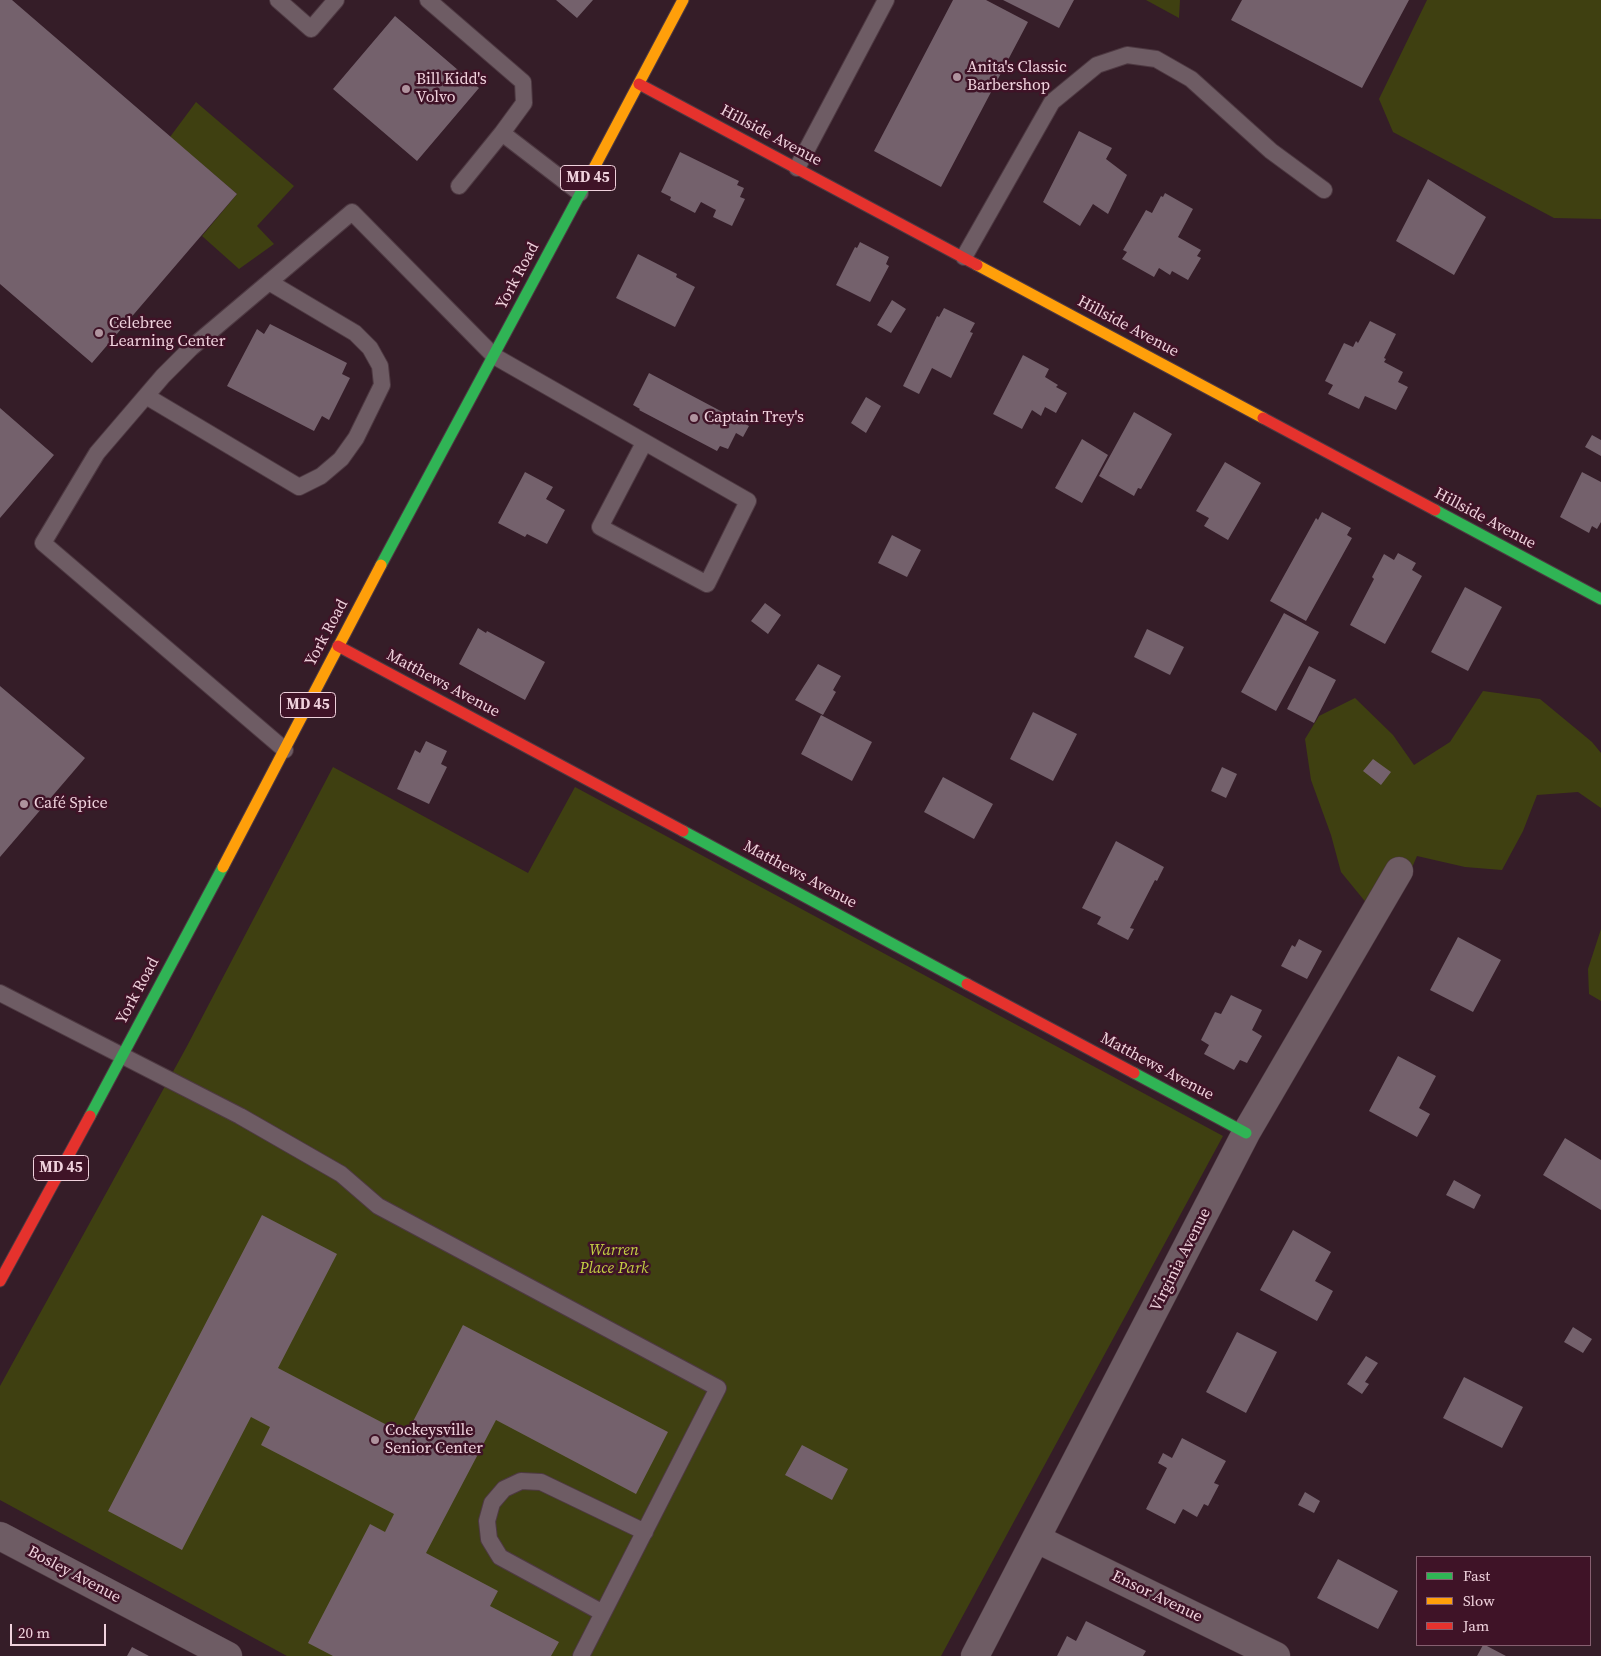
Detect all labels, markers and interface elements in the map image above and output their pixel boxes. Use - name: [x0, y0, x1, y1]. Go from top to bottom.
- place label: Anita's Classic Barbershop: [967, 58, 1067, 96]
- place label: Bill Kidd's Volvo: [416, 70, 487, 108]
- marker: Anita's Classic Barbershop: [951, 71, 963, 83]
- marker: Bill Kidd's Volvo: [400, 83, 412, 95]
- street label: Hillside Avenue: [717, 101, 825, 171]
- road number: MD 45: [560, 166, 616, 190]
- street label: York Road: [492, 239, 544, 313]
- street label: Hillside Avenue: [1074, 292, 1182, 362]
- place label: Celebree Learning Center: [109, 314, 226, 352]
- marker: Celebree Learning Center: [93, 327, 105, 339]
- place label: Captain Trey's: [704, 408, 804, 428]
- marker: Captain Trey's: [688, 412, 700, 424]
- street label: Hillside Avenue: [1431, 484, 1539, 554]
- street label: York Road: [301, 596, 353, 670]
- street label: Matthews Avenue: [383, 646, 503, 722]
- road number: MD 45: [280, 692, 336, 718]
- place label: Café Spice: [34, 794, 108, 814]
- marker: Café Spice: [18, 798, 30, 810]
- street label: Matthews Avenue: [740, 837, 860, 913]
- street label: York Road: [112, 954, 164, 1028]
- street label: Matthews Avenue: [1097, 1029, 1217, 1105]
- road number: MD 45: [34, 1156, 88, 1180]
- street label: Virginia Avenue: [1147, 1205, 1215, 1315]
- park label: Warren Place Park: [579, 1241, 649, 1279]
- place label: Cockeysville Senior Center: [385, 1421, 483, 1459]
- marker: Cockeysville Senior Center: [369, 1434, 381, 1446]
- street label: Bosley Avenue: [24, 1542, 124, 1608]
- legend: [1416, 1556, 1591, 1646]
- text: Fast: [1463, 1565, 1490, 1586]
- street label: Ensor Avenue: [1109, 1567, 1205, 1627]
- text: Slow: [1463, 1590, 1495, 1611]
- scale bar: [12, 1614, 109, 1646]
- text: Jam: [1463, 1615, 1489, 1636]
- text: 20 m: [18, 1622, 50, 1643]

